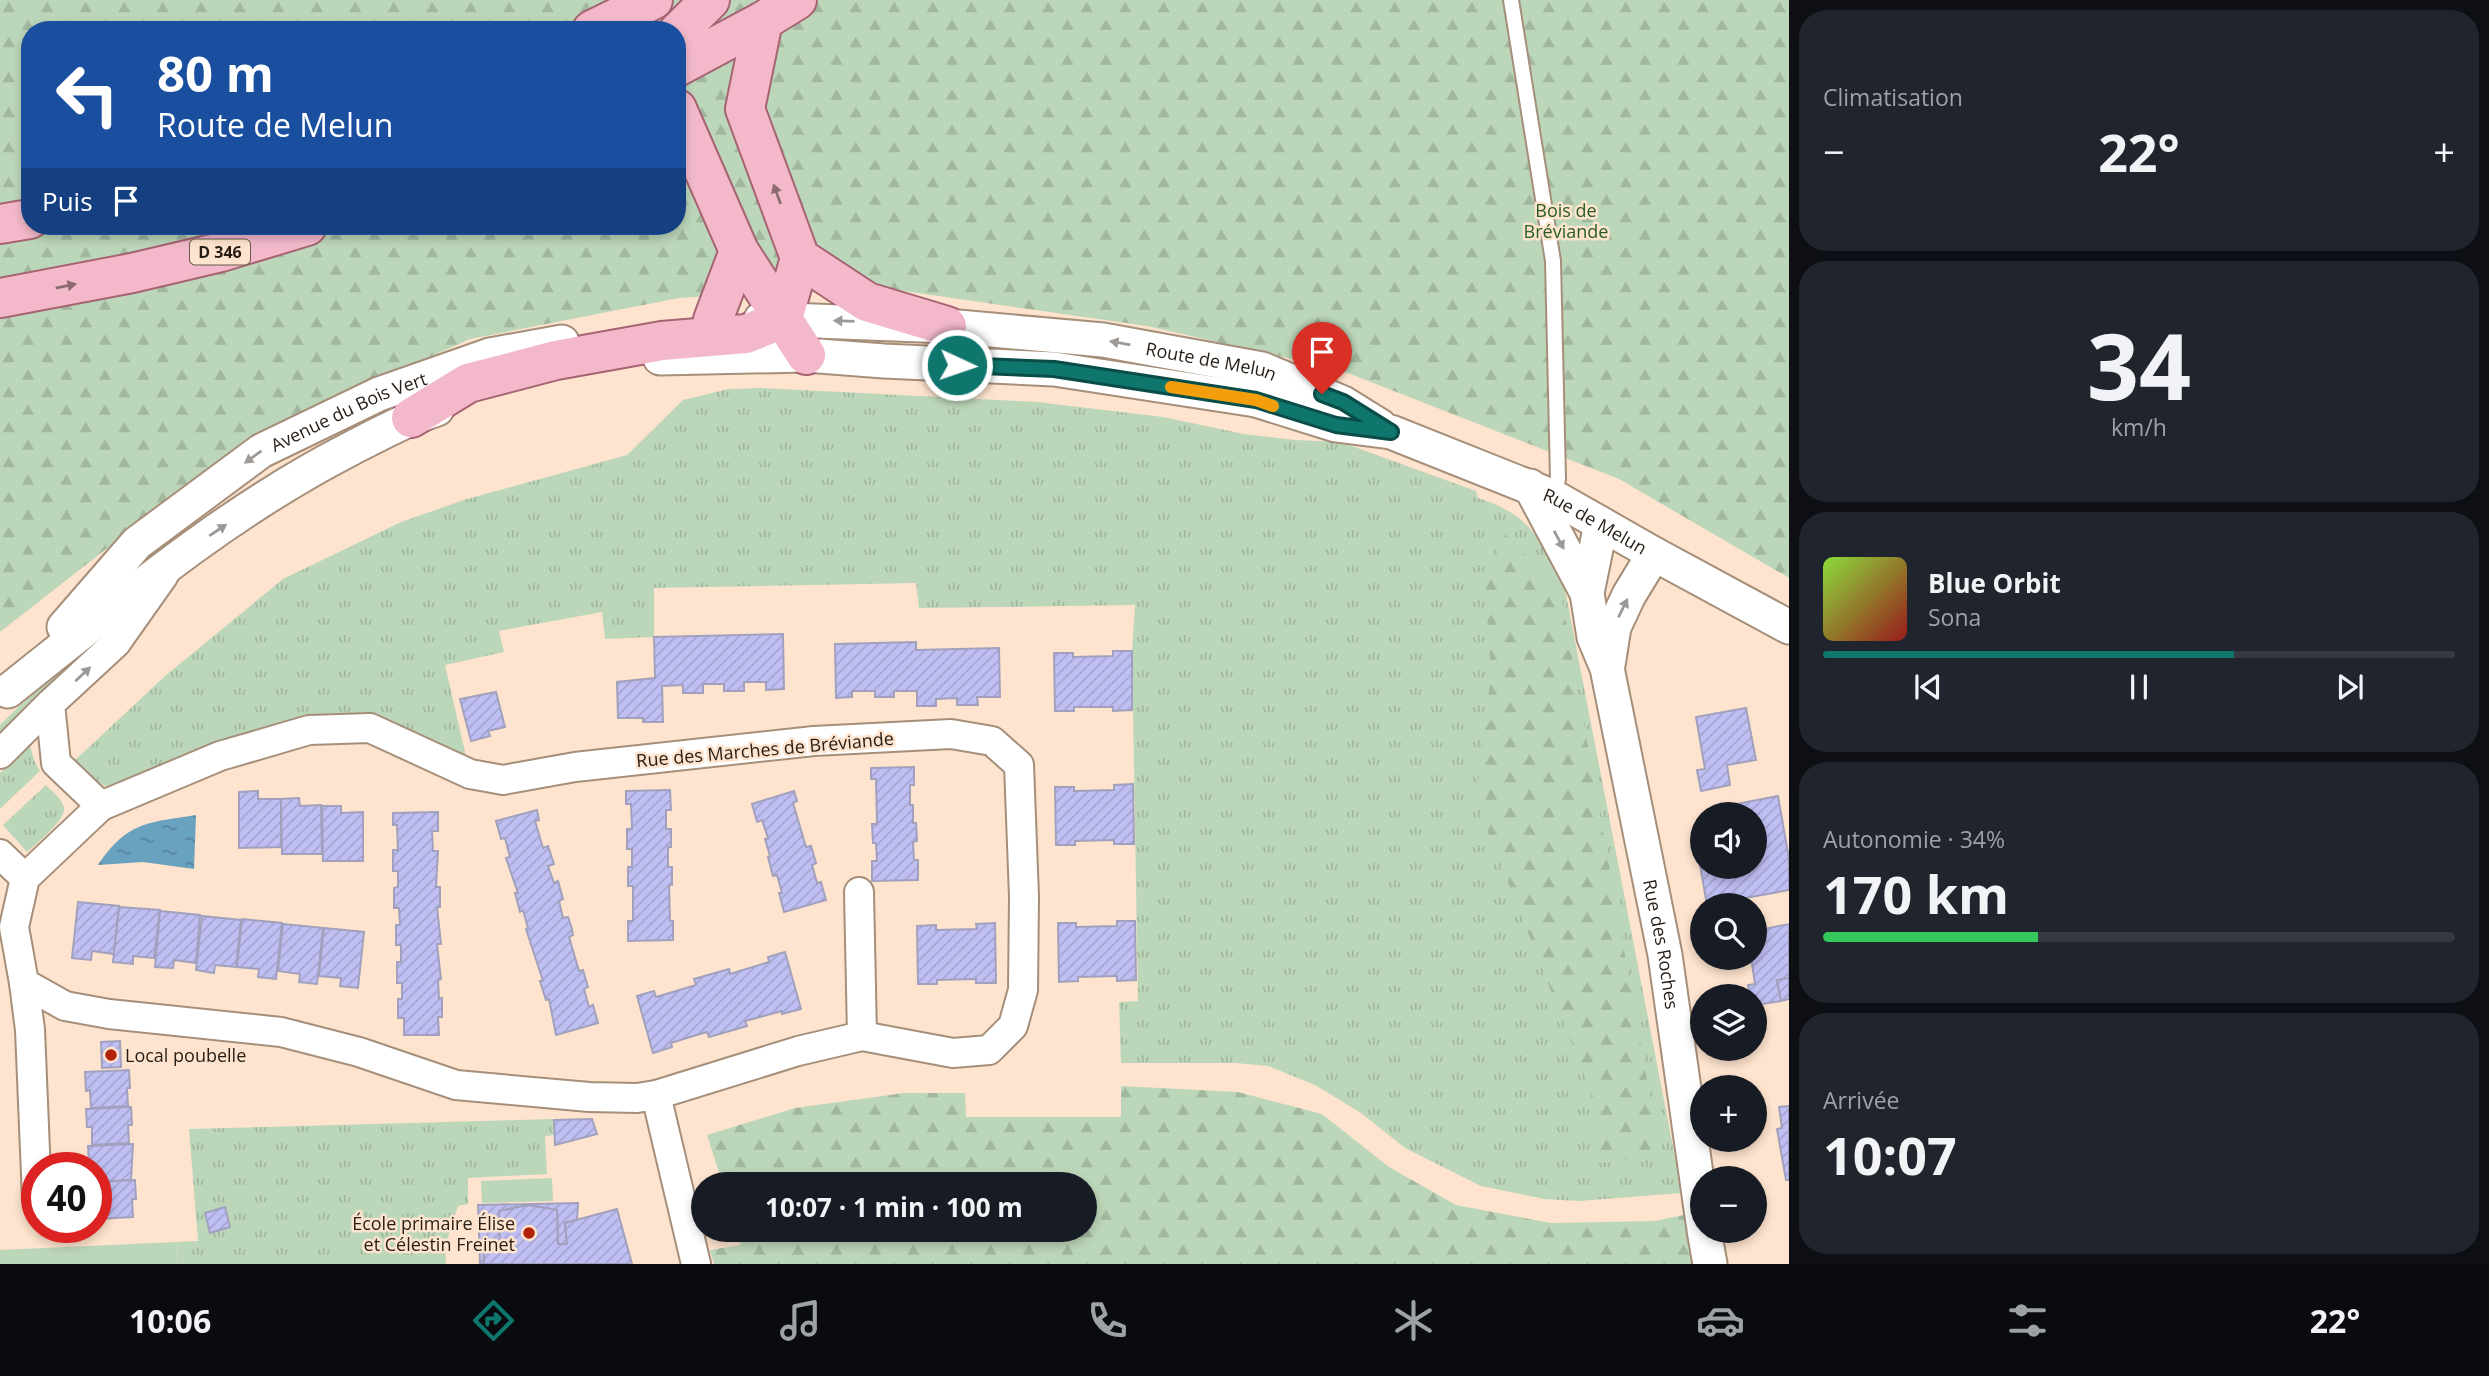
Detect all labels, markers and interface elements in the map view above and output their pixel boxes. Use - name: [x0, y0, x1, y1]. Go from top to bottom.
- text: 80 m: [157, 40, 274, 106]
- icon: left: [42, 49, 133, 140]
- text: Climatisation: [1823, 81, 1963, 113]
- text: Route de Melun: [157, 103, 393, 146]
- text: 22°: [2098, 116, 2180, 187]
- text: −: [1823, 125, 1845, 177]
- text: +: [2433, 125, 2455, 177]
- icon: arrive: [107, 182, 145, 220]
- text: Puis: [42, 183, 93, 219]
- one-way arrow: [771, 184, 782, 205]
- park label: Bois de Bréviande: [1524, 198, 1608, 243]
- road number: D 346: [190, 240, 250, 264]
- one-way arrow: [55, 280, 77, 291]
- text: 34: [2087, 303, 2191, 427]
- one-way arrow: [833, 316, 855, 327]
- pin: [1292, 322, 1352, 394]
- position arrow: [920, 328, 994, 402]
- icon: arrive: [1303, 333, 1341, 371]
- street label: Route de Melun: [1144, 336, 1281, 386]
- one-way arrow: [1109, 337, 1131, 348]
- street label: Avenue du Bois Vert: [266, 366, 430, 457]
- text: km/h: [2111, 411, 2167, 443]
- one-way arrow: [244, 450, 262, 464]
- street label: Rue de Melun: [1540, 482, 1651, 560]
- one-way arrow: [208, 523, 227, 536]
- one-way arrow: [1553, 530, 1565, 549]
- text: Blue Orbit: [1928, 565, 2061, 601]
- one-way arrow: [1617, 598, 1628, 618]
- text: Sona: [1928, 601, 1981, 633]
- one-way arrow: [74, 666, 91, 682]
- icon: previous: [1909, 668, 1947, 706]
- icon: pause: [2120, 668, 2158, 706]
- icon: next: [2331, 668, 2369, 706]
- street label: Rue des Marches de Bréviande: [635, 726, 895, 772]
- map controls: [1690, 802, 1767, 1243]
- button: sound: [1690, 802, 1767, 879]
- text: Autonomie · 34%: [1823, 823, 2005, 855]
- text: 170 km: [1823, 858, 2009, 929]
- street label: Rue des Roches: [1638, 877, 1685, 1011]
- button: search: [1690, 893, 1767, 970]
- button: layers: [1690, 984, 1767, 1061]
- place label: Local poubelle: [125, 1043, 246, 1067]
- marker: Local poubelle: [103, 1047, 119, 1063]
- button: +: [1690, 1075, 1767, 1152]
- text: Arrivée: [1823, 1084, 1899, 1116]
- text: 10:07: [1823, 1119, 1957, 1190]
- speed limit sign: 40: [21, 1152, 112, 1243]
- button: −: [1690, 1166, 1767, 1243]
- text: 10:07 · 1 min · 100 m: [765, 1189, 1023, 1225]
- place label: École primaire Élise et Célestin Freinet: [352, 1211, 515, 1256]
- marker: École primaire Élise et Célestin Freinet: [521, 1225, 537, 1241]
- icon: directions: [469, 1296, 518, 1345]
- icon: music: [776, 1296, 825, 1345]
- icon: phone: [1083, 1296, 1132, 1345]
- icon: climate: [1389, 1296, 1438, 1345]
- icon: car: [1696, 1296, 1745, 1345]
- icon: filters: [2003, 1296, 2052, 1345]
- text: 10:06: [129, 1299, 211, 1342]
- text: 22°: [2310, 1299, 2360, 1342]

